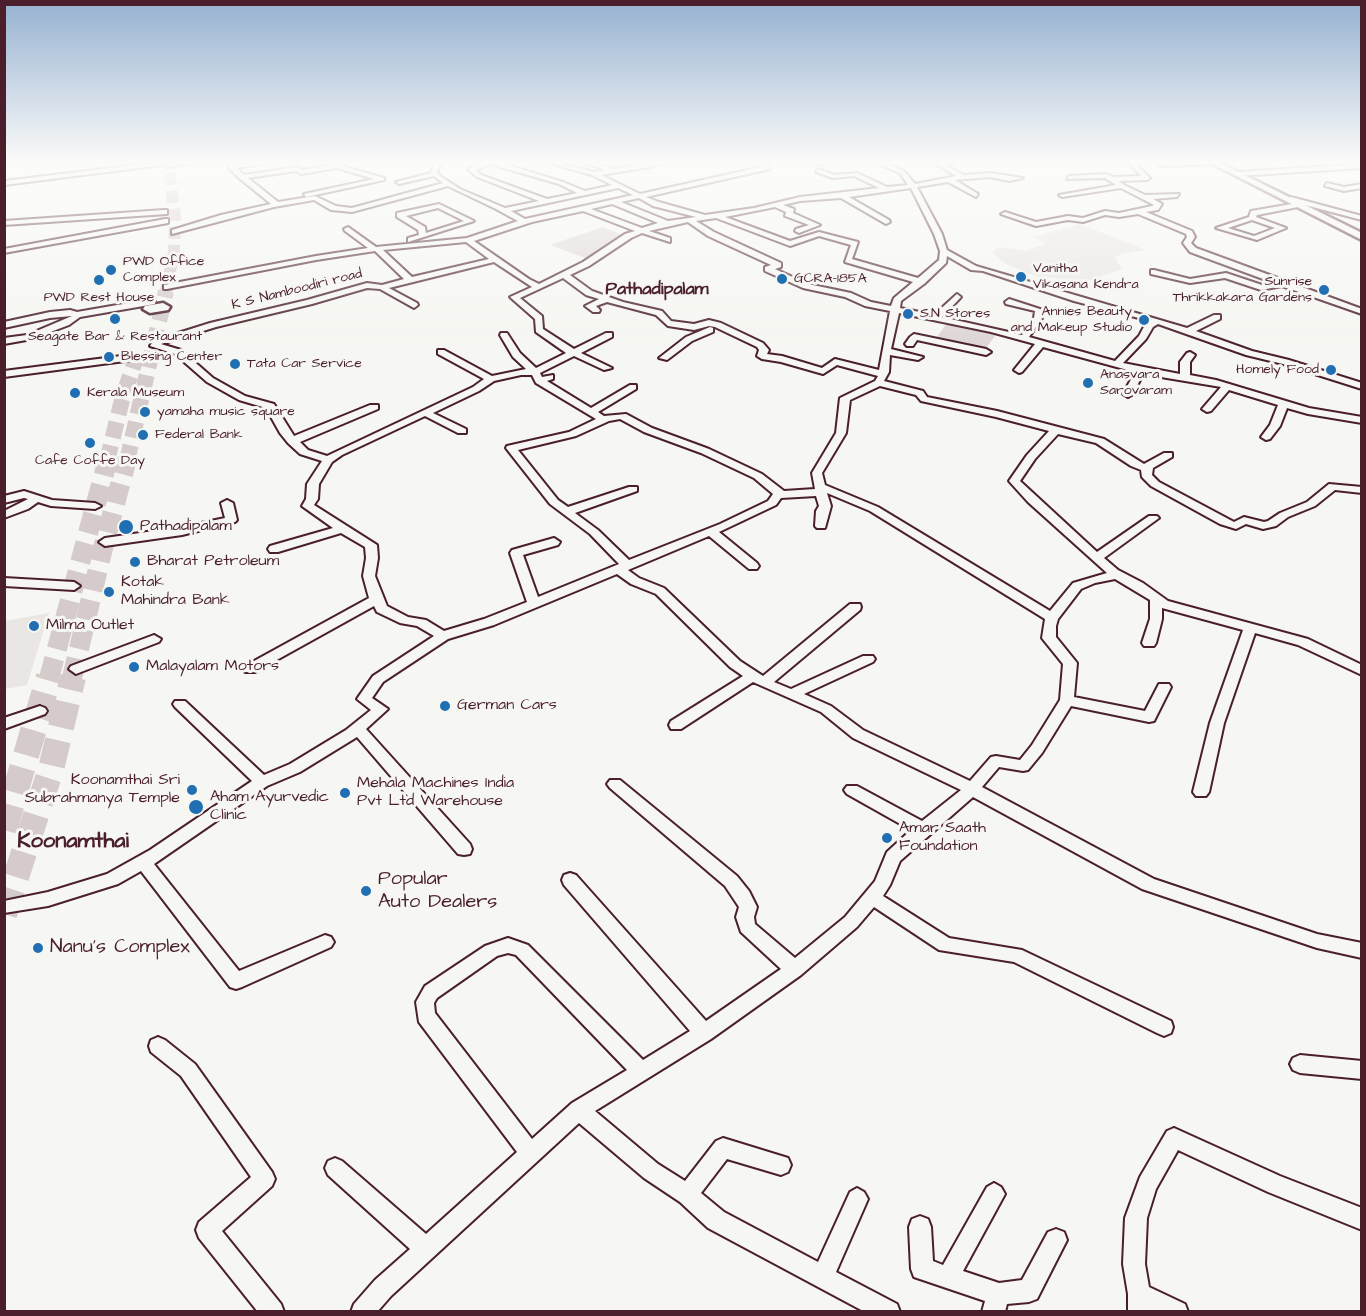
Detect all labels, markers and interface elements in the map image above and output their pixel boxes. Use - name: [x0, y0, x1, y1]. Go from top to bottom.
- place label: PWD Office Complex: [123, 254, 204, 286]
- place label: Vanitha Vikasana Kendra: [1033, 261, 1139, 294]
- marker: PWD Office Complex: [104, 263, 118, 277]
- street label: K S Namboodiri road: [230, 266, 364, 314]
- marker: Vanitha Vikasana Kendra: [1014, 270, 1028, 284]
- place label: GCRA-185A: [794, 271, 867, 287]
- marker: GCRA-185A: [775, 272, 789, 286]
- marker: PWD Rest House: [92, 273, 106, 287]
- place label: Sunrise Thrikkakara Gardens: [1173, 274, 1312, 306]
- district label: Pathadipalam: [605, 279, 709, 301]
- marker: Sunrise Thrikkakara Gardens: [1317, 283, 1331, 297]
- place label: PWD Rest House: [44, 290, 154, 306]
- place label: Annies Beauty and Makeup Studio: [1011, 304, 1132, 336]
- place label: S.N Stores: [920, 306, 990, 322]
- marker: S.N Stores: [901, 307, 915, 321]
- marker: Seagate Bar & Restaurant: [108, 312, 122, 326]
- marker: Annies Beauty and Makeup Studio: [1137, 313, 1151, 327]
- place label: Seagate Bar & Restaurant: [28, 329, 202, 345]
- place label: Blessing Center: [121, 349, 222, 365]
- marker: Blessing Center: [102, 350, 116, 364]
- place label: Tata Car Service: [247, 356, 362, 372]
- marker: Tata Car Service: [228, 357, 242, 371]
- place label: Homely Food: [1236, 362, 1319, 378]
- marker: Homely Food: [1324, 363, 1338, 377]
- place label: Anasvara Sarovaram: [1100, 367, 1172, 400]
- marker: Anasvara Sarovaram: [1081, 376, 1095, 390]
- place label: Kerala Museum: [87, 385, 184, 401]
- marker: Kerala Museum: [68, 386, 82, 400]
- place label: yamaha music square: [157, 404, 295, 420]
- marker: yamaha music square: [138, 405, 152, 419]
- place label: Federal Bank: [155, 427, 242, 443]
- marker: Federal Bank: [136, 428, 150, 442]
- marker: Cafe Coffe Day: [83, 436, 97, 450]
- place label: Cafe Coffe Day: [35, 453, 145, 469]
- place label: Pathadipalam: [140, 517, 232, 537]
- marker: Pathadipalam: [117, 518, 135, 536]
- place label: Bharat Petroleum: [147, 552, 279, 572]
- marker: Bharat Petroleum: [128, 555, 142, 569]
- place label: Kotak Mahindra Bank: [121, 573, 230, 611]
- marker: Kotak Mahindra Bank: [102, 585, 116, 599]
- place label: Milma Outlet: [46, 616, 134, 636]
- marker: Milma Outlet: [27, 619, 41, 633]
- place label: Malayalam Motors: [146, 657, 279, 677]
- marker: Malayalam Motors: [127, 660, 141, 674]
- place label: German Cars: [457, 696, 557, 716]
- marker: German Cars: [438, 699, 452, 713]
- place label: Koonamthai Sri Subrahmanya Temple: [25, 771, 180, 809]
- place label: Mehala Machines India Pvt Ltd Warehouse: [357, 774, 514, 812]
- marker: Koonamthai Sri Subrahmanya Temple: [185, 783, 199, 797]
- marker: Mehala Machines India Pvt Ltd Warehouse: [338, 786, 352, 800]
- place label: Aham Ayurvedic Clinic: [210, 788, 329, 826]
- marker: Aham Ayurvedic Clinic: [187, 798, 205, 816]
- place label: Amar Saath Foundation: [899, 819, 986, 857]
- district label: Koonamthai: [17, 829, 129, 855]
- marker: Amar Saath Foundation: [880, 831, 894, 845]
- place label: Popular Auto Dealers: [378, 868, 497, 915]
- marker: Popular Auto Dealers: [359, 884, 373, 898]
- place label: Nanu's Complex: [50, 936, 190, 960]
- marker: Nanu's Complex: [31, 941, 45, 955]

